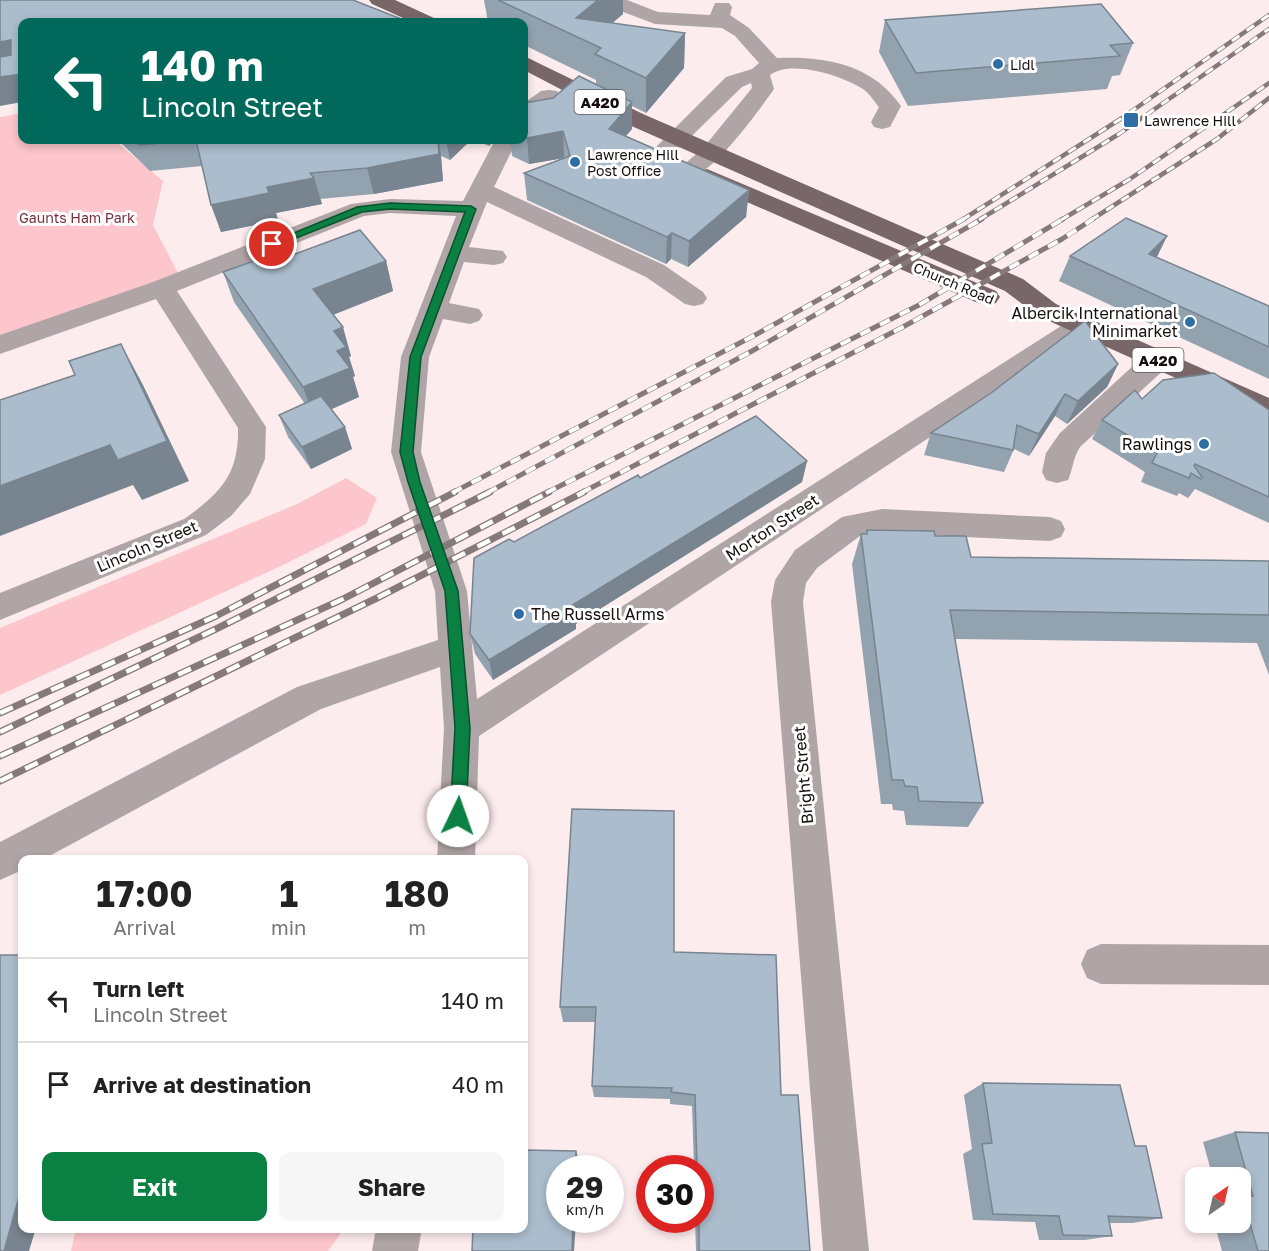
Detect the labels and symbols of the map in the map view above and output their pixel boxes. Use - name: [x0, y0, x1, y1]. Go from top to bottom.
- place label: Lidl: [1010, 56, 1035, 73]
- marker: Lidl: [991, 57, 1005, 71]
- road number: A420: [574, 90, 626, 114]
- marker: Lawrence Hill: [1122, 111, 1140, 129]
- place label: Lawrence Hill: [1144, 112, 1236, 129]
- place label: Lawrence Hill Post Office: [587, 146, 679, 179]
- marker: Lawrence Hill Post Office: [568, 155, 582, 169]
- park label: Gaunts Ham Park: [19, 209, 135, 226]
- pin: [246, 218, 297, 269]
- street label: Church Road: [911, 258, 997, 308]
- place label: Albercik International Minimarket: [1012, 303, 1178, 341]
- marker: Albercik International Minimarket: [1183, 315, 1197, 329]
- road number: A420: [1132, 348, 1184, 372]
- place label: Rawlings: [1122, 434, 1192, 454]
- marker: Rawlings: [1197, 437, 1211, 451]
- street label: Morton Street: [722, 489, 822, 565]
- street label: Lincoln Street: [93, 516, 201, 576]
- place label: The Russell Arms: [531, 604, 664, 624]
- marker: The Russell Arms: [512, 607, 526, 621]
- street label: Bright Street: [789, 725, 817, 825]
- position arrow: [426, 784, 490, 848]
- speed limit sign: 30: [636, 1155, 714, 1233]
- north arrow: [1185, 1167, 1251, 1233]

